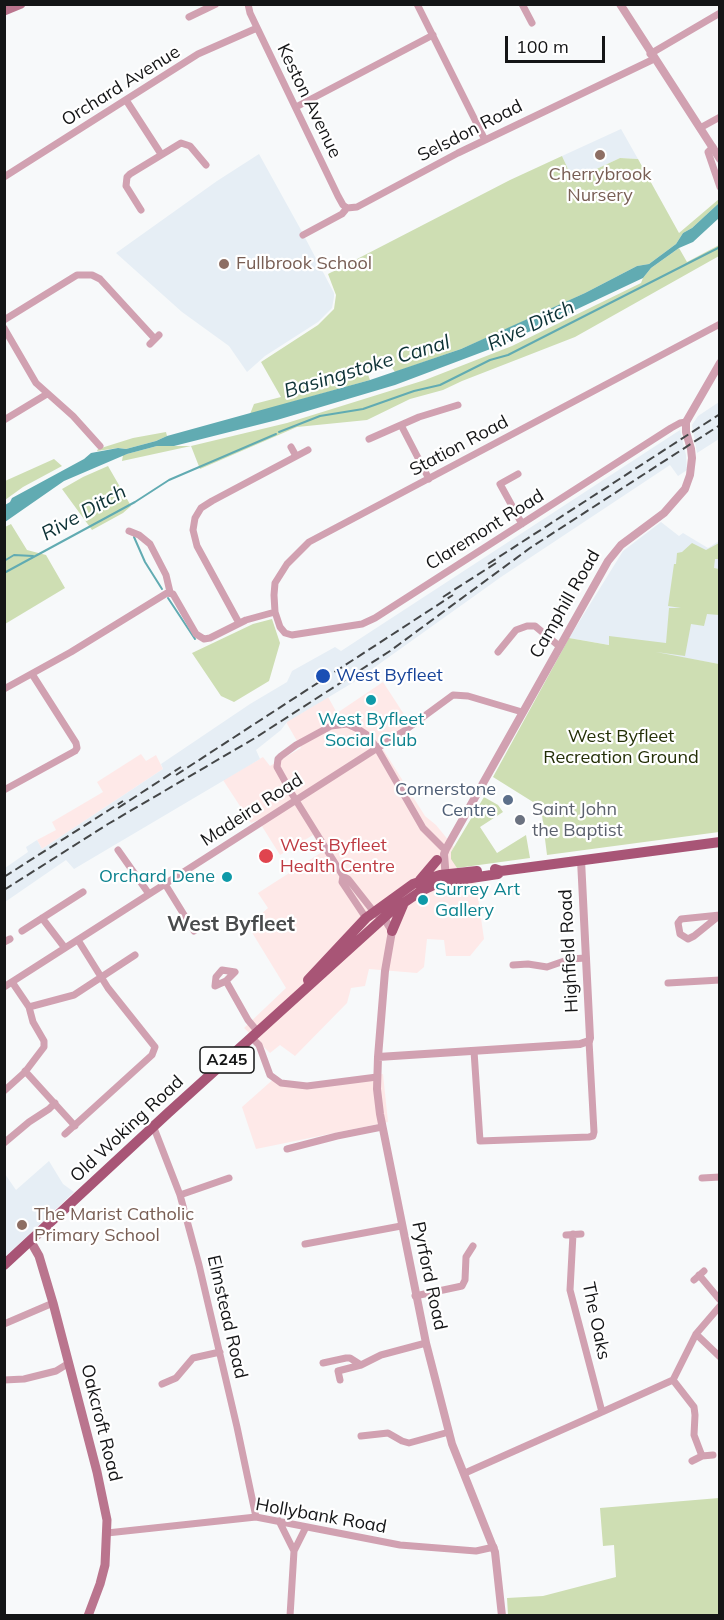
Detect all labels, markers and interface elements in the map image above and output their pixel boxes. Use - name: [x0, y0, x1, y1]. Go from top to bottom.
- scale bar: [508, 24, 608, 62]
- text: 100 m: [516, 35, 569, 58]
- street label: Keston Avenue: [272, 40, 346, 162]
- street label: Orchard Avenue: [58, 41, 184, 131]
- street label: Selsdon Road: [414, 95, 526, 167]
- marker: Cherrybrook Nursery: [593, 148, 607, 162]
- place label: Cherrybrook Nursery: [549, 164, 651, 207]
- place label: Fullbrook School: [236, 253, 372, 275]
- marker: Fullbrook School: [217, 257, 231, 271]
- water label: Rive Ditch: [484, 295, 578, 357]
- water label: Basingstoke Canal: [281, 330, 453, 404]
- street label: Station Road: [406, 411, 512, 481]
- water label: Rive Ditch: [37, 480, 131, 546]
- street label: Claremont Road: [422, 485, 548, 575]
- street label: Camphill Road: [525, 546, 605, 662]
- place label: West Byfleet: [336, 665, 443, 687]
- marker: West Byfleet: [314, 667, 332, 685]
- marker: West Byfleet Social Club: [364, 693, 378, 707]
- place label: West Byfleet Social Club: [318, 709, 424, 752]
- park label: West Byfleet Recreation Ground: [543, 726, 699, 768]
- street label: Madeira Road: [197, 769, 307, 851]
- place label: Cornerstone Centre: [395, 779, 496, 822]
- marker: Cornerstone Centre: [501, 793, 515, 807]
- place label: Saint John the Baptist: [532, 799, 623, 842]
- marker: Saint John the Baptist: [513, 813, 527, 827]
- place label: West Byfleet Health Centre: [280, 835, 395, 878]
- marker: West Byfleet Health Centre: [257, 847, 275, 865]
- place label: Orchard Dene: [99, 866, 215, 888]
- marker: Orchard Dene: [220, 870, 234, 884]
- place label: Surrey Art Gallery: [435, 879, 520, 922]
- street label: Highfield Road: [555, 889, 583, 1013]
- marker: Surrey Art Gallery: [416, 893, 430, 907]
- district label: West Byfleet: [167, 912, 295, 938]
- road number: A245: [200, 1047, 254, 1073]
- street label: Old Woking Road: [66, 1071, 188, 1187]
- place label: The Marist Catholic Primary School: [34, 1204, 194, 1246]
- marker: The Marist Catholic Primary School: [15, 1218, 29, 1232]
- street label: Pyrford Road: [407, 1220, 451, 1332]
- street label: Elmstead Road: [202, 1253, 252, 1381]
- street label: The Oaks: [577, 1280, 615, 1362]
- street label: Oakcroft Road: [76, 1362, 126, 1484]
- street label: Hollybank Road: [254, 1494, 388, 1538]

